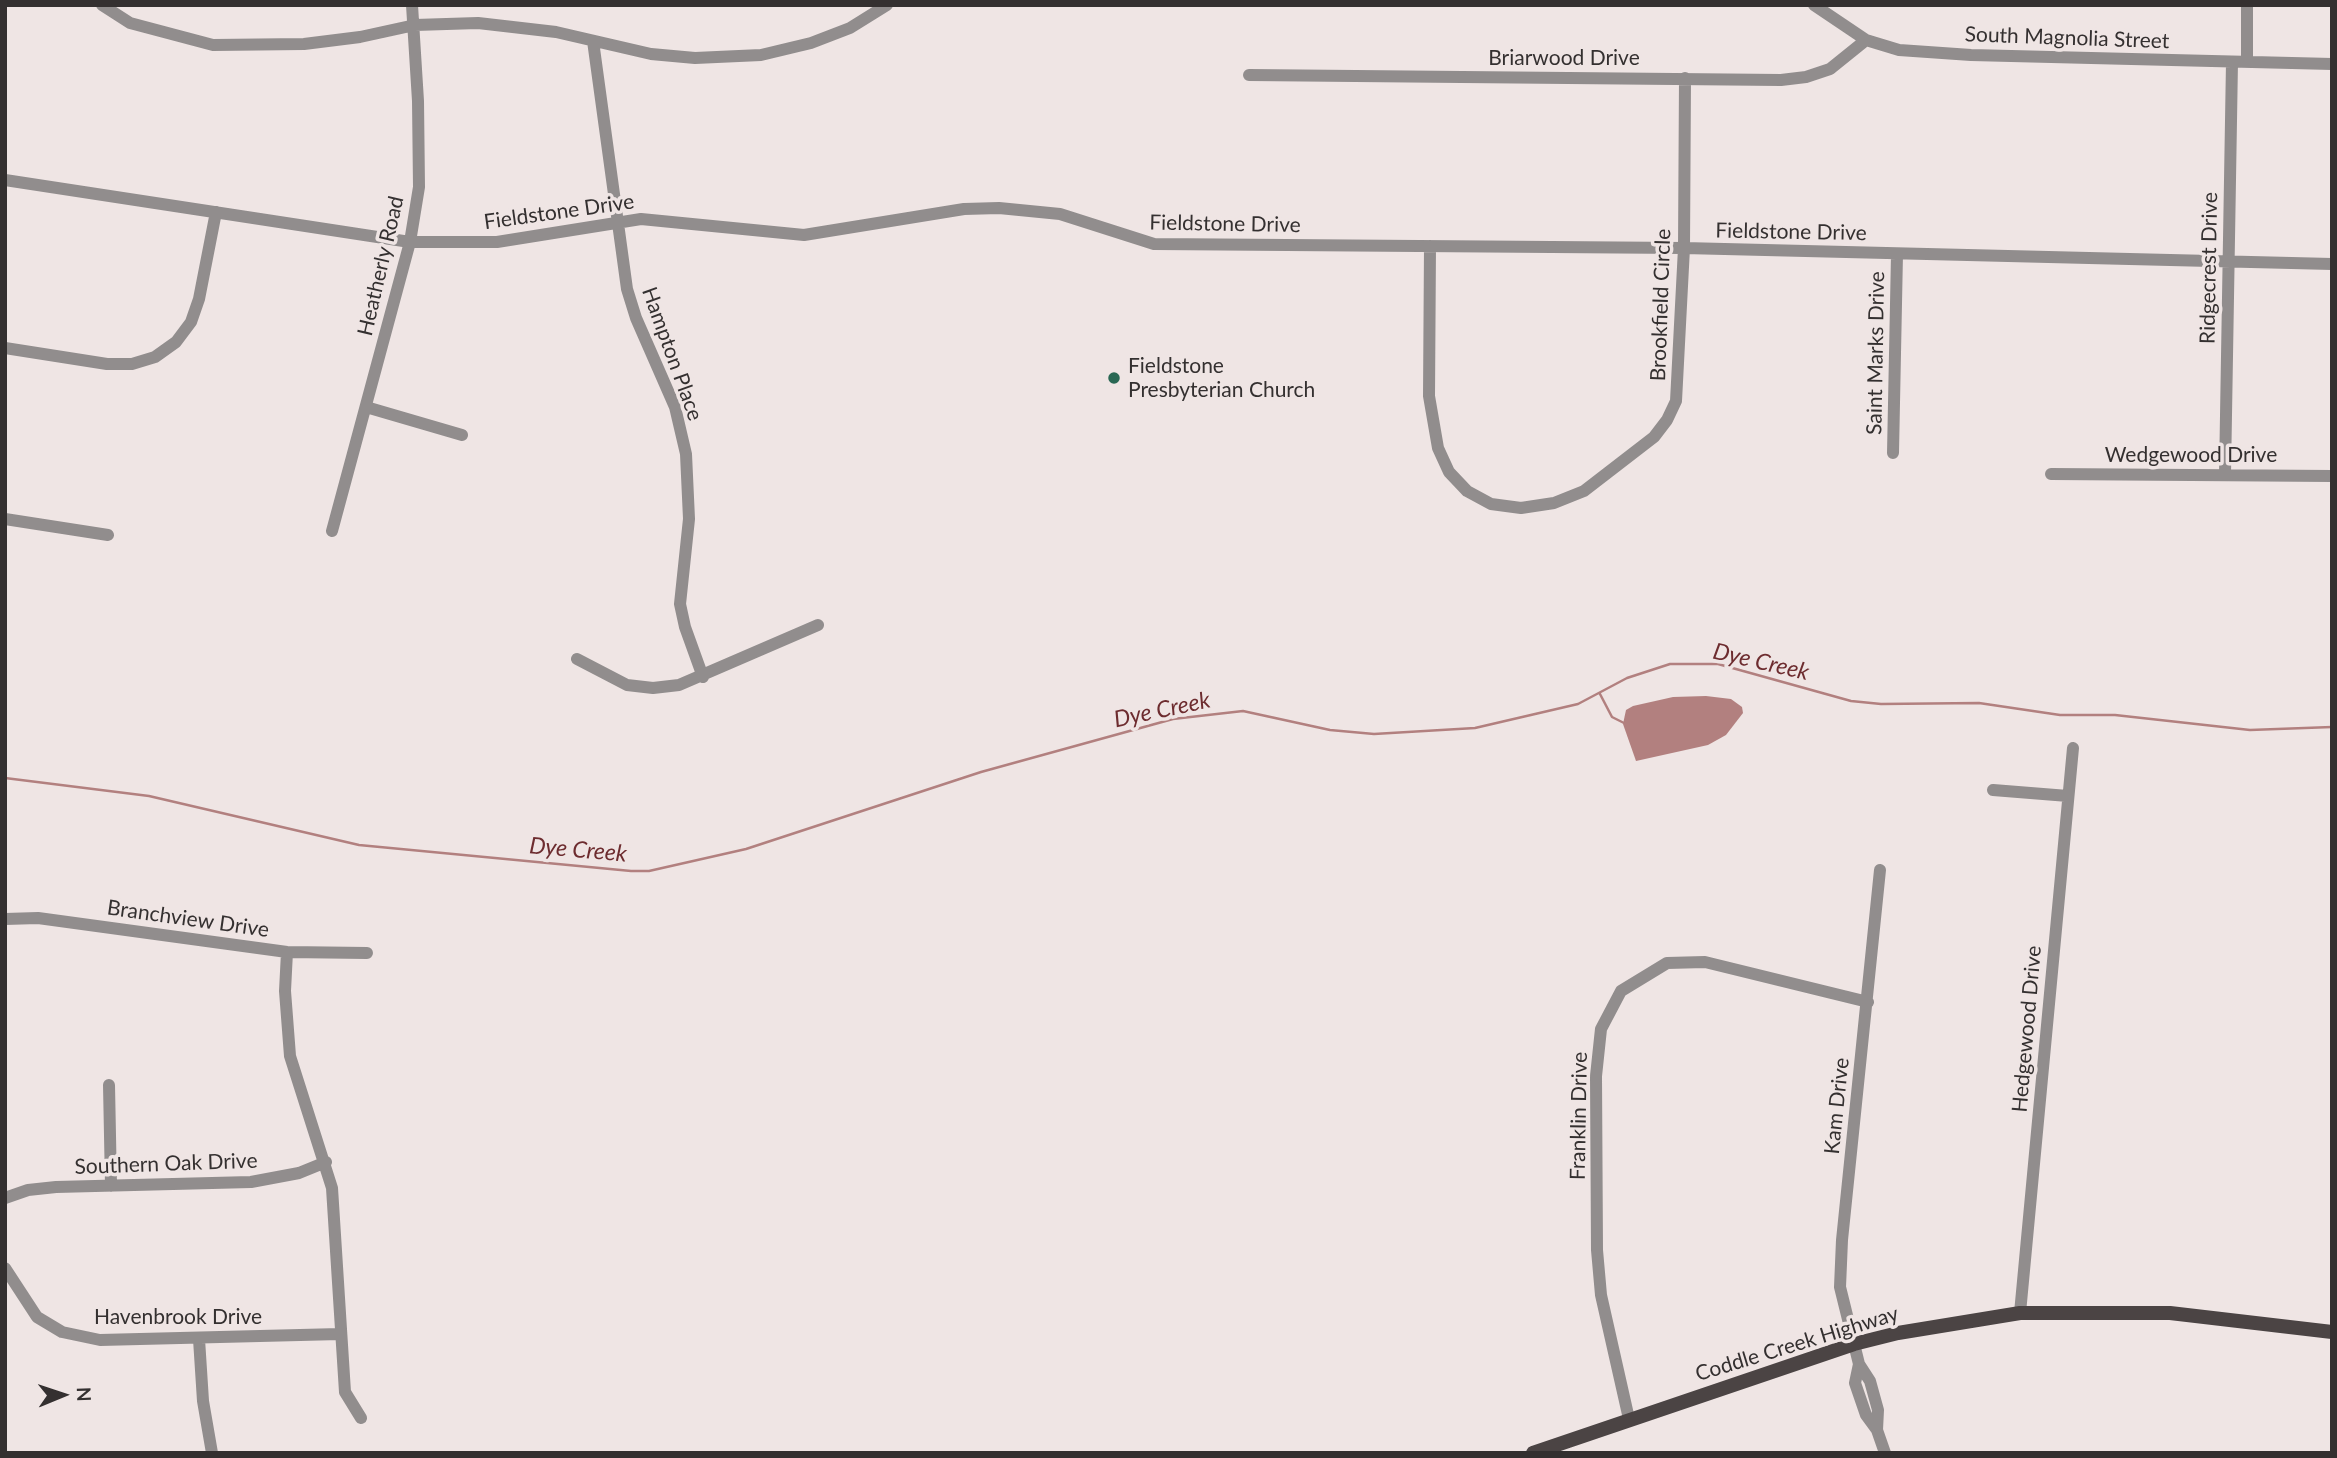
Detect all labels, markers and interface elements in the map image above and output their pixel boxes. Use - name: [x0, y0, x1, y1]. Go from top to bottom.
- street label: South Magnolia Street: [1964, 22, 2170, 54]
- street label: Briarwood Drive: [1488, 45, 1640, 71]
- street label: Fieldstone Drive: [482, 189, 636, 235]
- street label: Ridgecrest Drive: [2195, 192, 2223, 344]
- street label: Heatherly Road: [353, 194, 409, 338]
- street label: Fieldstone Drive: [1149, 210, 1301, 238]
- street label: Fieldstone Drive: [1715, 218, 1867, 246]
- street label: Brookfield Circle: [1646, 228, 1676, 382]
- street label: Saint Marks Drive: [1862, 271, 1890, 435]
- street label: Hampton Place: [636, 284, 708, 424]
- place label: Fieldstone Presbyterian Church: [1128, 353, 1315, 403]
- marker: Fieldstone Presbyterian Church: [1106, 370, 1122, 386]
- street label: Wedgewood Drive: [2105, 442, 2277, 468]
- water label: Dye Creek: [1710, 638, 1812, 686]
- water label: Dye Creek: [1111, 686, 1213, 734]
- water label: Dye Creek: [528, 832, 628, 868]
- street label: Branchview Drive: [105, 895, 271, 943]
- street label: Hedgewood Drive: [2007, 944, 2047, 1114]
- street label: Franklin Drive: [1565, 1052, 1593, 1180]
- street label: Kam Drive: [1819, 1056, 1855, 1156]
- street label: Southern Oak Drive: [74, 1148, 258, 1180]
- street label: Coddle Creek Highway: [1692, 1301, 1902, 1387]
- street label: Havenbrook Drive: [94, 1304, 262, 1330]
- north arrow: [28, 1360, 98, 1430]
- text: N: [73, 1387, 96, 1402]

